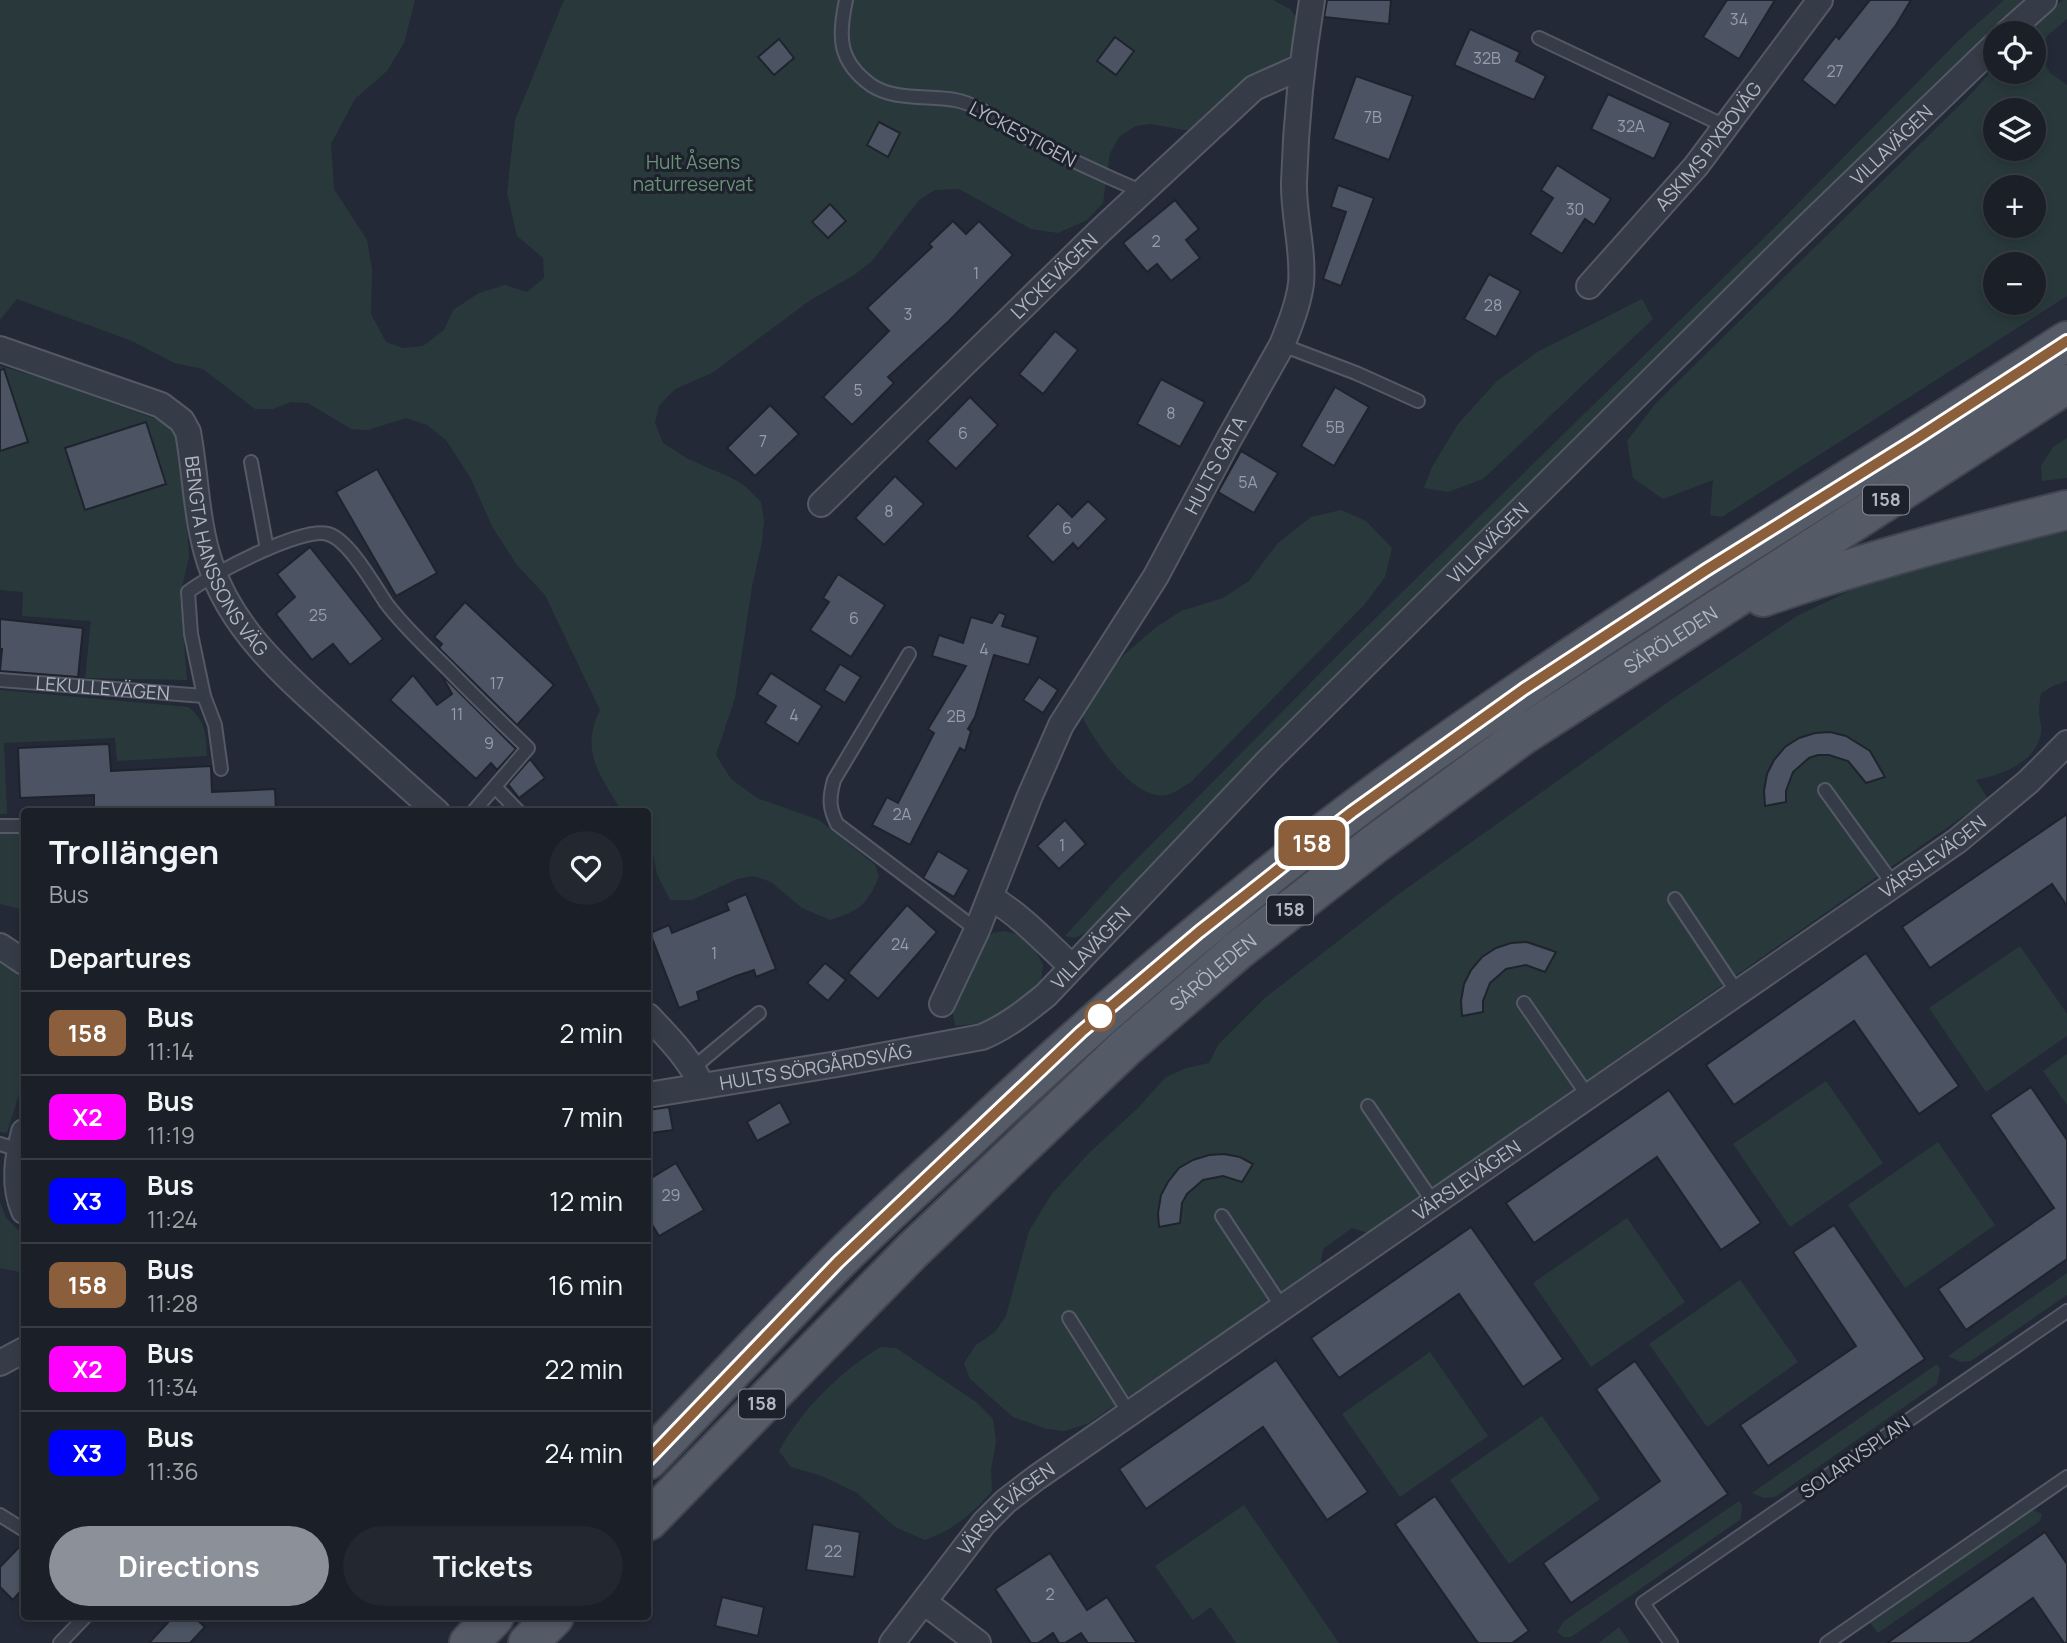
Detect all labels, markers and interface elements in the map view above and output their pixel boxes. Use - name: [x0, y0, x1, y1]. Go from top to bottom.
- house number: 34: [1730, 8, 1748, 30]
- map controls: [1983, 21, 2046, 315]
- button: locate: [1983, 21, 2046, 84]
- house number: 32B: [1473, 47, 1501, 69]
- house number: 27: [1826, 60, 1844, 82]
- street label: ASKIMS PIXBOVÄG: [1649, 76, 1768, 216]
- street label: LYCKESTIGEN: [965, 95, 1081, 173]
- button: layers: [1983, 98, 2046, 161]
- street label: VILLAVÄGEN: [1845, 99, 1938, 191]
- house number: 7B: [1364, 106, 1382, 128]
- house number: 32A: [1617, 115, 1645, 137]
- park label: Hult Åsens naturreservat: [633, 149, 753, 197]
- button: +: [1983, 175, 2046, 238]
- house number: 30: [1566, 198, 1584, 220]
- street label: LYCKEVÄGEN: [1005, 227, 1103, 325]
- house number: 2: [1151, 230, 1161, 252]
- button: −: [1983, 252, 2046, 315]
- house number: 1: [973, 262, 979, 284]
- house number: 28: [1484, 294, 1502, 316]
- house number: 3: [904, 303, 912, 325]
- house number: 5: [853, 379, 863, 401]
- house number: 8: [1166, 402, 1176, 424]
- street label: HULTS GATA: [1178, 411, 1252, 519]
- house number: 5B: [1325, 416, 1345, 438]
- house number: 6: [958, 422, 968, 444]
- house number: 7: [759, 430, 767, 452]
- street label: BENGTA HANSSONS VÄG: [179, 454, 274, 661]
- house number: 5A: [1238, 471, 1258, 493]
- road number: 158: [1863, 486, 1909, 514]
- street label: VILLAVÄGEN: [1441, 497, 1534, 589]
- house number: 8: [884, 500, 894, 522]
- house number: 6: [1062, 517, 1072, 539]
- street label: SÄRÖLEDEN: [1619, 600, 1722, 680]
- house number: 25: [309, 604, 327, 626]
- house number: 6: [849, 607, 859, 629]
- house number: 4: [979, 638, 989, 660]
- street label: LEKULLEVÄGEN: [35, 670, 171, 706]
- house number: 17: [490, 672, 504, 694]
- house number: 11: [451, 703, 463, 725]
- house number: 4: [789, 704, 799, 726]
- house number: 2B: [947, 705, 966, 727]
- house number: 9: [484, 732, 494, 754]
- house number: 2A: [893, 803, 911, 825]
- street label: VÄRSLEVÄGEN: [1874, 809, 1991, 904]
- line badge: 158: [1272, 820, 1352, 866]
- text: 158: [1292, 826, 1332, 859]
- text: Trollängen: [49, 829, 219, 874]
- button: heart: [549, 831, 623, 905]
- house number: 1: [1059, 834, 1065, 856]
- text: Bus: [49, 878, 89, 910]
- road number: 158: [1267, 896, 1313, 925]
- street label: VILLAVÄGEN: [1045, 901, 1136, 995]
- street label: SÄRÖLEDEN: [1164, 928, 1262, 1017]
- house number: 24: [891, 933, 909, 955]
- text: Departures: [49, 940, 191, 976]
- house number: 1: [711, 942, 717, 964]
- text: Bus: [147, 999, 194, 1035]
- unlabelled marker: [1085, 1001, 1115, 1031]
- text: 2 min: [559, 1015, 623, 1051]
- text: 158: [68, 1016, 107, 1049]
- text: 11:14: [147, 1035, 194, 1067]
- street label: HULTS SÖRGÅRDSVÄG: [718, 1037, 914, 1096]
- text: Bus: [147, 1083, 194, 1119]
- text: 7 min: [561, 1099, 623, 1135]
- text: X2: [72, 1100, 103, 1133]
- text: 11:19: [147, 1119, 195, 1151]
- street label: VÄRSLEVÄGEN: [1408, 1134, 1526, 1226]
- text: Bus: [147, 1167, 194, 1203]
- text: 12 min: [549, 1183, 623, 1219]
- text: X3: [73, 1184, 102, 1217]
- house number: 29: [661, 1184, 681, 1206]
- text: 11:24: [147, 1203, 198, 1235]
- text: Bus: [147, 1251, 194, 1287]
- text: 16 min: [548, 1267, 623, 1303]
- text: 158: [68, 1268, 107, 1301]
- text: 11:28: [147, 1287, 198, 1319]
- text: Bus: [147, 1335, 194, 1371]
- text: 22 min: [545, 1351, 623, 1387]
- text: X2: [72, 1352, 103, 1385]
- text: 11:34: [147, 1371, 198, 1403]
- road number: 158: [739, 1390, 785, 1419]
- street label: SOLARVSPLAN: [1795, 1410, 1915, 1504]
- text: Bus: [147, 1419, 194, 1455]
- text: 24 min: [545, 1435, 623, 1471]
- text: X3: [73, 1436, 102, 1469]
- text: 11:36: [147, 1455, 199, 1487]
- street label: VÄRSLEVÄGEN: [951, 1456, 1060, 1560]
- button: Directions: [49, 1526, 329, 1606]
- button: Tickets: [343, 1526, 623, 1606]
- house number: 22: [824, 1540, 842, 1562]
- house number: 2: [1045, 1583, 1055, 1605]

